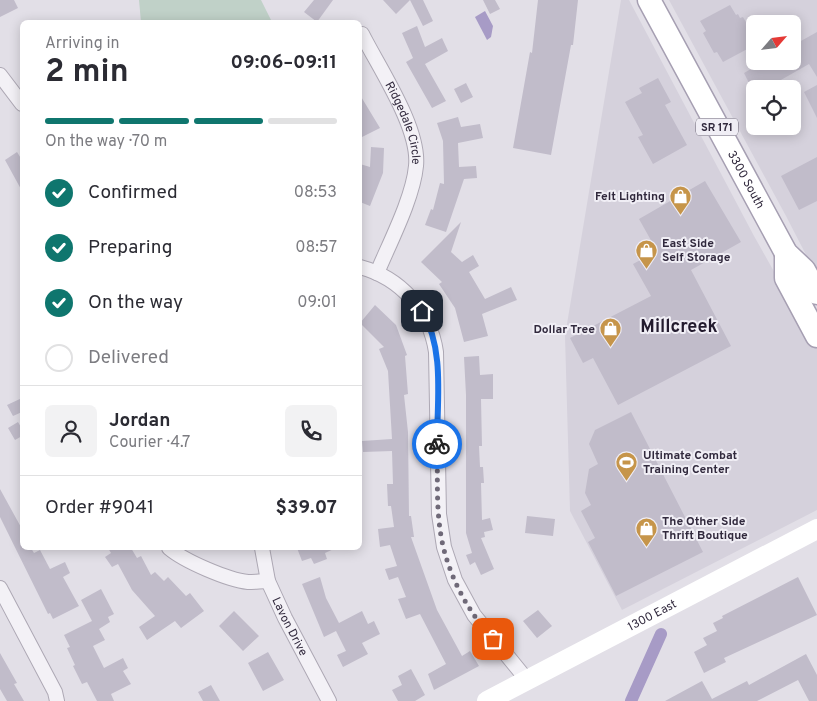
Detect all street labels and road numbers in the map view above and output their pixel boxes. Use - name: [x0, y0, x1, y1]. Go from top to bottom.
- street label: Ridgedale Circle: [381, 79, 423, 165]
- road number: SR 171: [696, 118, 738, 136]
- street label: 3300 South: [723, 148, 768, 212]
- street label: Lavon Drive: [268, 595, 311, 659]
- street label: 1300 East: [625, 597, 680, 635]

